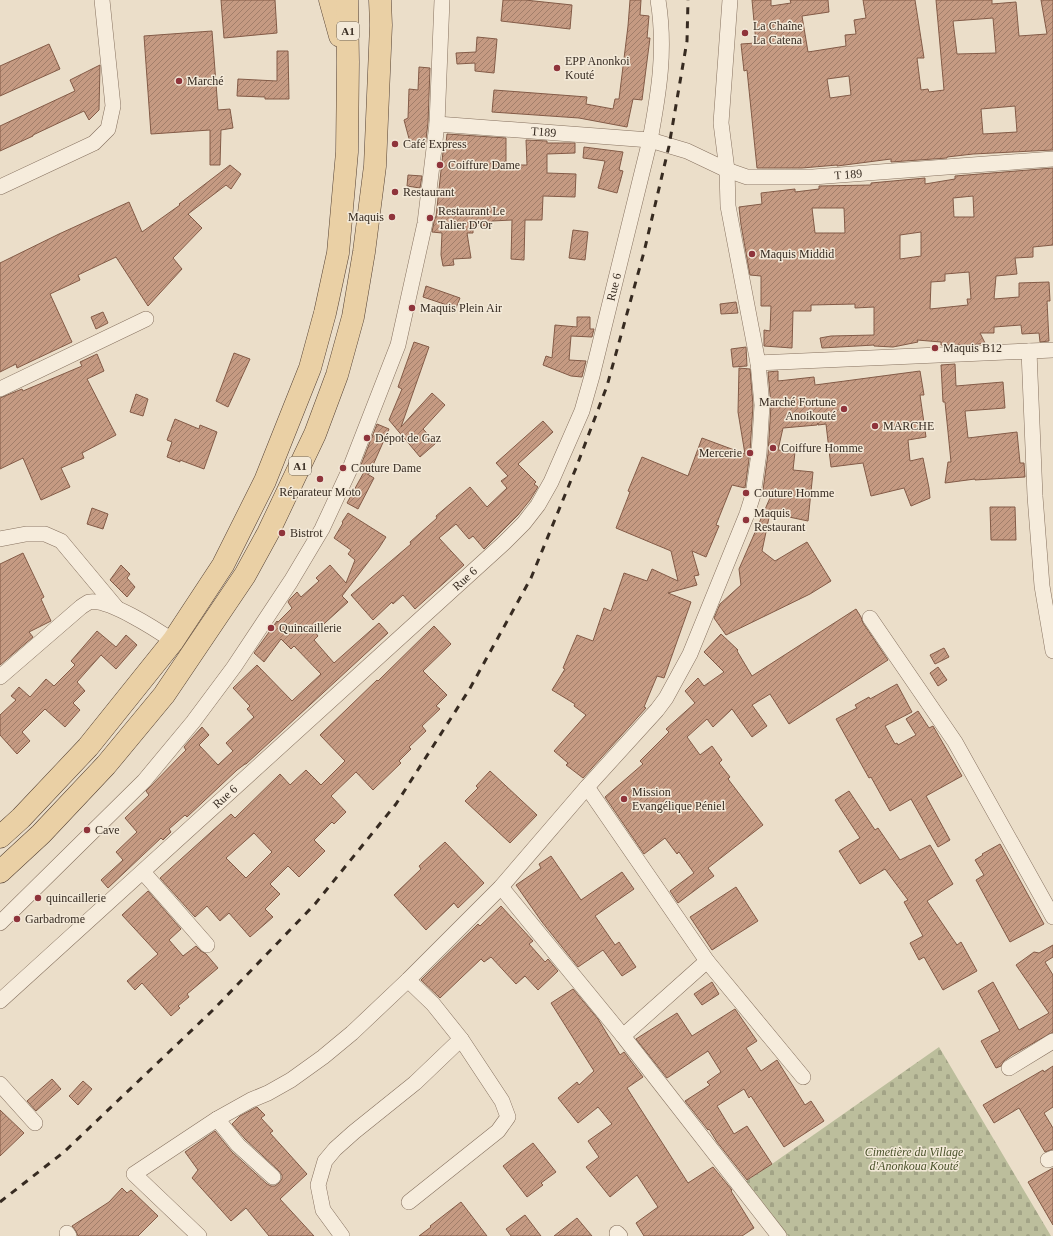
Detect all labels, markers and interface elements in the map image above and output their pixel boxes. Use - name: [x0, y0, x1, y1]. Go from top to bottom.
- place label: La Chaîne La Catena: [753, 19, 803, 47]
- road number: A1: [337, 22, 359, 40]
- marker: La Chaîne La Catena: [740, 28, 750, 38]
- place label: EPP Anonkoi Kouté: [565, 54, 630, 82]
- marker: EPP Anonkoi Kouté: [552, 63, 562, 73]
- place label: Marché: [187, 74, 224, 88]
- marker: Marché: [174, 76, 184, 86]
- street label: T189: [531, 124, 557, 140]
- place label: Café Express: [403, 137, 467, 151]
- marker: Café Express: [390, 139, 400, 149]
- place label: Coiffure Dame: [448, 158, 520, 172]
- marker: Coiffure Dame: [435, 160, 445, 170]
- street label: T 189: [834, 166, 863, 182]
- place label: Restaurant: [403, 185, 455, 199]
- marker: Restaurant: [390, 187, 400, 197]
- place label: Restaurant Le Talier D'Or: [438, 204, 505, 232]
- place label: Maquis: [348, 210, 384, 224]
- marker: Maquis: [387, 212, 397, 222]
- marker: Restaurant Le Talier D'Or: [425, 213, 435, 223]
- place label: Maquis Middid: [760, 247, 834, 261]
- marker: Maquis Middid: [747, 249, 757, 259]
- street label: Rue 6: [604, 272, 624, 302]
- place label: Maquis Plein Air: [420, 301, 502, 315]
- marker: Maquis Plein Air: [407, 303, 417, 313]
- place label: Maquis B12: [943, 341, 1002, 355]
- marker: Maquis B12: [930, 343, 940, 353]
- place label: Marché Fortune Anoikouté: [759, 395, 836, 423]
- marker: Marché Fortune Anoikouté: [839, 404, 849, 414]
- place label: MARCHE: [883, 419, 934, 433]
- marker: MARCHE: [870, 421, 880, 431]
- place label: Dépot de Gaz: [375, 431, 441, 445]
- marker: Dépot de Gaz: [362, 433, 372, 443]
- place label: Coiffure Homme: [781, 441, 863, 455]
- marker: Coiffure Homme: [768, 443, 778, 453]
- place label: Mercerie: [699, 446, 742, 460]
- marker: Mercerie: [745, 448, 755, 458]
- road number: A1: [289, 457, 311, 475]
- place label: Couture Dame: [351, 461, 421, 475]
- marker: Couture Dame: [338, 463, 348, 473]
- marker: Réparateur Moto: [315, 474, 325, 484]
- place label: Réparateur Moto: [279, 485, 361, 499]
- place label: Couture Homme: [754, 486, 834, 500]
- marker: Couture Homme: [741, 488, 751, 498]
- place label: Maquis Restaurant: [754, 506, 806, 534]
- marker: Maquis Restaurant: [741, 515, 751, 525]
- place label: Bistrot: [290, 526, 323, 540]
- marker: Bistrot: [277, 528, 287, 538]
- street label: Rue 6: [450, 564, 480, 593]
- place label: Quincaillerie: [279, 621, 342, 635]
- marker: Quincaillerie: [266, 623, 276, 633]
- street label: Rue 6: [210, 782, 240, 811]
- place label: Mission Evangélique Péniel: [632, 785, 726, 813]
- marker: Mission Evangélique Péniel: [619, 794, 629, 804]
- place label: Cave: [95, 823, 120, 837]
- marker: Cave: [82, 825, 92, 835]
- place label: quincaillerie: [46, 891, 106, 905]
- marker: quincaillerie: [33, 893, 43, 903]
- place label: Garbadrome: [25, 912, 85, 926]
- marker: Garbadrome: [12, 914, 22, 924]
- park label: Cimetière du Village d'Anonkoua Kouté: [865, 1145, 964, 1173]

